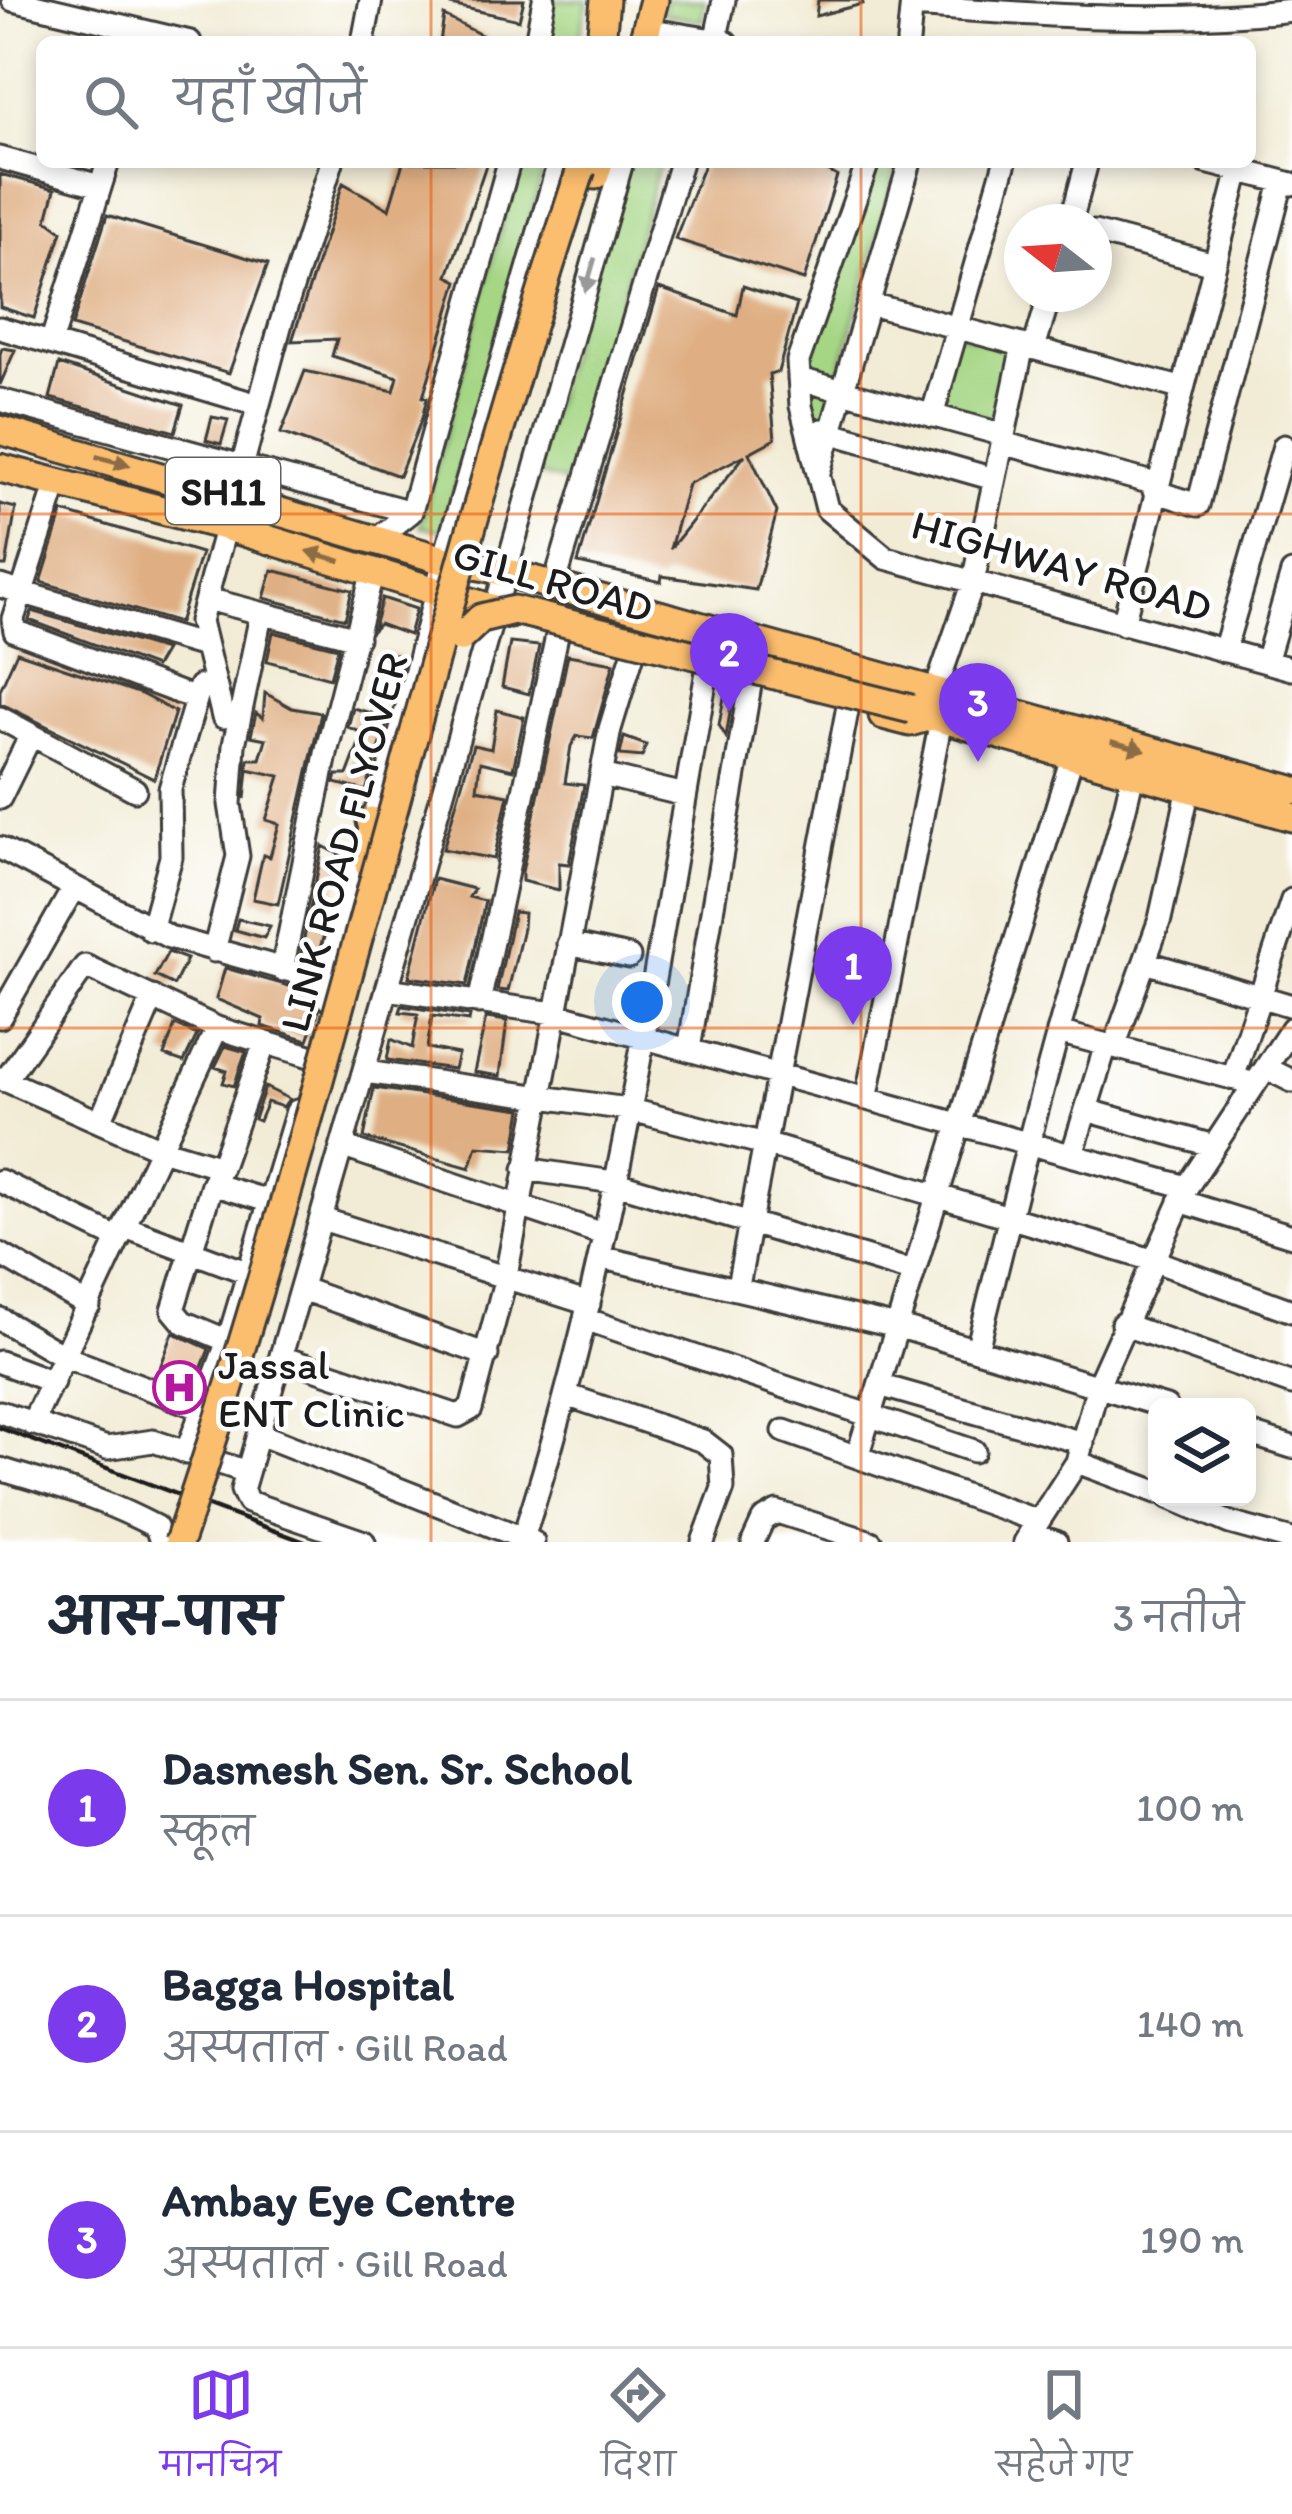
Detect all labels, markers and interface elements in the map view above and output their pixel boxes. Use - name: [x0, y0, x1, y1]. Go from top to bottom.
- search box: [36, 36, 1256, 168]
- icon: search: [78, 69, 144, 135]
- text: यहाँ खोजें: [174, 71, 366, 125]
- north arrow: [1004, 204, 1112, 312]
- one-way arrow: [580, 257, 598, 293]
- one-way arrow: [95, 452, 132, 471]
- road number: SH11: [166, 458, 280, 524]
- street label: HIGHWAY ROAD: [906, 498, 1218, 633]
- street label: GILL ROAD: [447, 528, 659, 633]
- one-way arrow: [305, 546, 342, 564]
- pin: 2: [690, 613, 768, 712]
- street label: LINK ROAD FLYOVER: [268, 647, 419, 1037]
- pin: 3: [939, 663, 1017, 762]
- one-way arrow: [1110, 738, 1147, 757]
- pin: 1: [814, 926, 892, 1025]
- your location: [612, 972, 672, 1032]
- place label: Jassal ENT Clinic: [218, 1339, 405, 1438]
- hospital icon: Jassal ENT Clinic: [151, 1360, 207, 1416]
- map controls: [1148, 1398, 1256, 1506]
- button: layers: [1148, 1398, 1256, 1506]
- text: आस-पास: [48, 1586, 281, 1647]
- text: 3 नतीजे: [1113, 1594, 1244, 1641]
- text: Dasmesh Sen. Sr. School: [162, 1741, 632, 1795]
- text: 1: [78, 1784, 96, 1831]
- text: 100 m: [1136, 1784, 1244, 1831]
- text: स्कूल: [162, 1808, 255, 1855]
- text: Bagga Hospital: [162, 1957, 454, 2011]
- text: 2: [77, 2000, 97, 2047]
- text: 140 m: [1137, 2000, 1244, 2047]
- text: अस्पताल · Gill Road: [162, 2024, 508, 2071]
- text: Ambay Eye Centre: [162, 2173, 516, 2227]
- text: 3: [76, 2216, 98, 2263]
- text: 190 m: [1140, 2216, 1244, 2263]
- text: अस्पताल · Gill Road: [162, 2240, 508, 2287]
- tab: मानचित्र: [160, 2362, 281, 2501]
- tab: दिशा: [601, 2362, 676, 2501]
- tab: सहेजे गए: [996, 2362, 1132, 2501]

